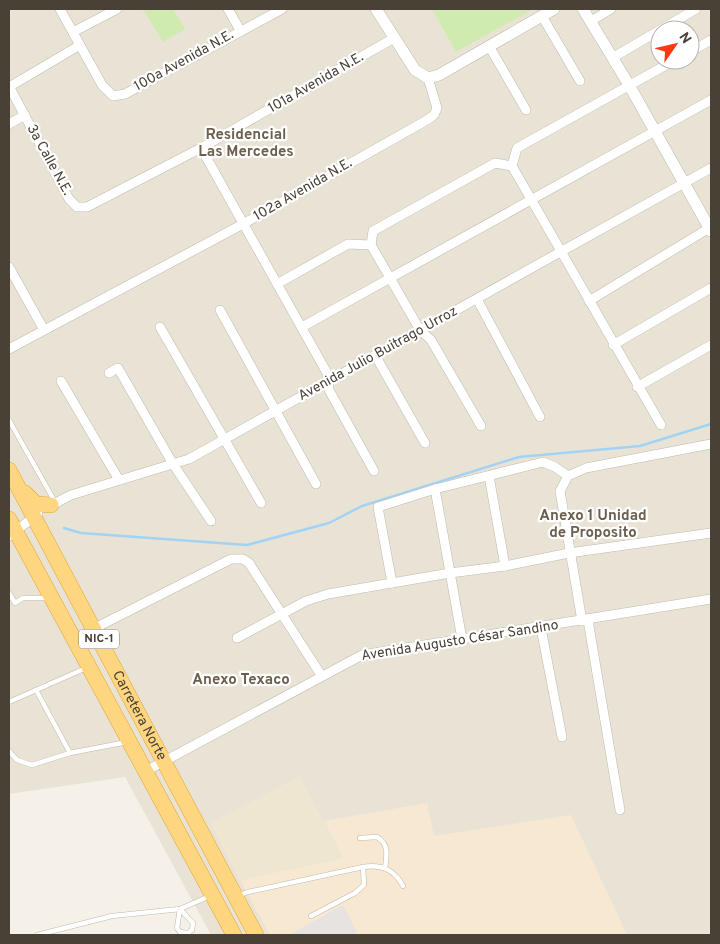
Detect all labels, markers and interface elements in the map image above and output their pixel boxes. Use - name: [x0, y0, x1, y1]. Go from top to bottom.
- north arrow: [650, 20, 700, 70]
- street label: 100a Avenida N.E.: [131, 27, 237, 95]
- text: N: [675, 30, 694, 47]
- street label: 101a Avenida N.E.: [265, 49, 367, 117]
- street label: 3a Calle N.E.: [23, 122, 75, 198]
- district label: Residencial Las Mercedes: [198, 126, 294, 162]
- street label: 102a Avenida N.E.: [251, 155, 355, 225]
- street label: Avenida Julio Buitrago Urroz: [295, 303, 461, 405]
- district label: Anexo 1 Unidad de Proposito: [539, 507, 647, 543]
- street label: Avenida Augusto César Sandino: [360, 617, 560, 665]
- road number: NIC-1: [79, 630, 119, 648]
- street label: Carretera Norte: [109, 668, 170, 763]
- district label: Anexo Texaco: [192, 671, 290, 690]

